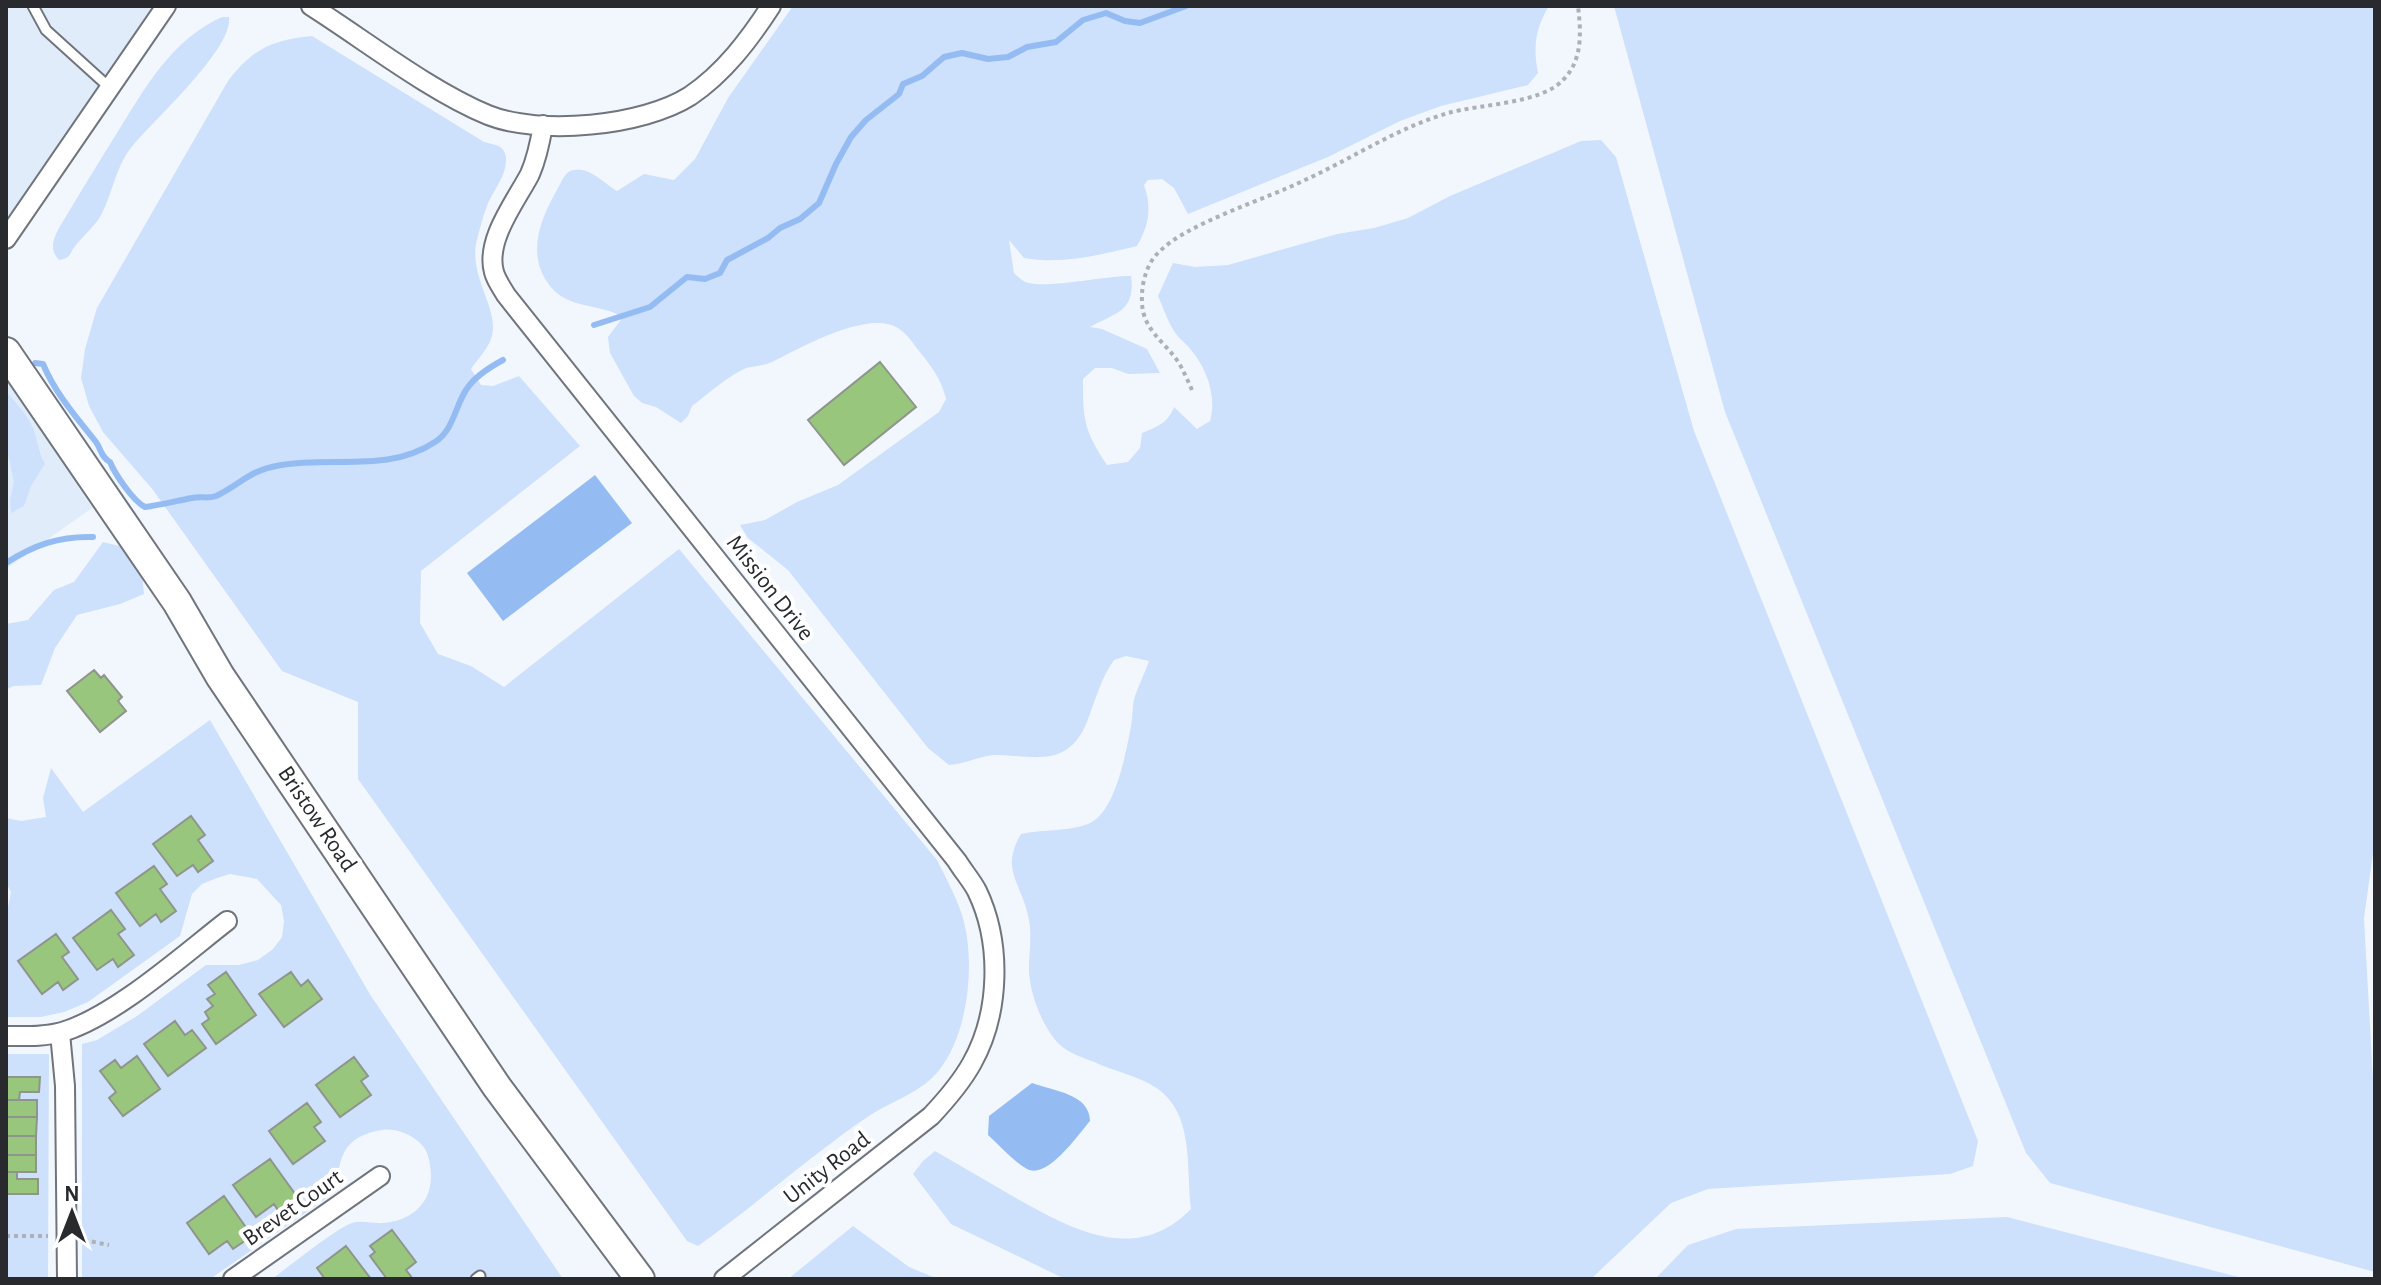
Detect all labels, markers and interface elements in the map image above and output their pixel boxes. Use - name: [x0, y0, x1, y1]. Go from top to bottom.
- street label: Mission Drive: [722, 531, 818, 645]
- street label: Bristow Road: [273, 762, 361, 876]
- street label: Unity Road: [779, 1127, 875, 1209]
- street label: Brevet Court: [239, 1165, 347, 1251]
- north arrow: [32, 1173, 112, 1253]
- text: N: [64, 1183, 80, 1205]

